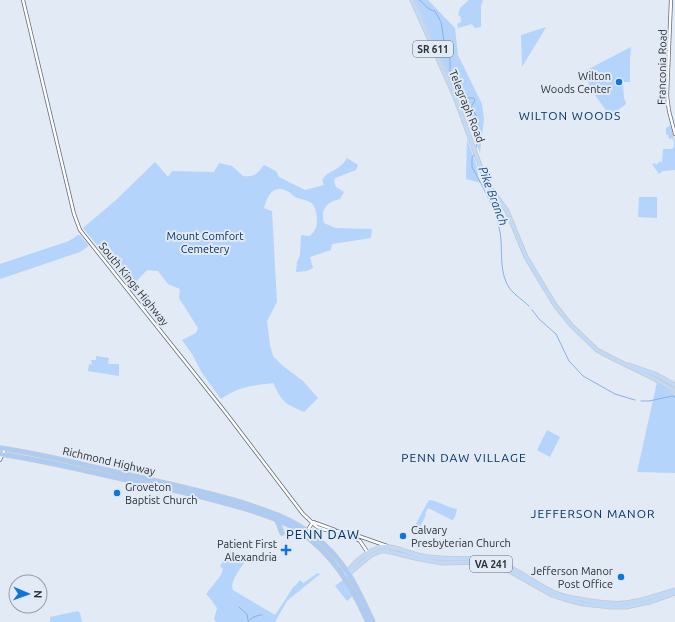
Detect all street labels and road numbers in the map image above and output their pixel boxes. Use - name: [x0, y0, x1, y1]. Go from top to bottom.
- street label: Franconia Road: [655, 29, 669, 105]
- road number: SR 611: [413, 41, 453, 57]
- street label: Telegraph Road: [447, 68, 487, 144]
- street label: South Kings Highway: [97, 240, 172, 329]
- street label: Richmond Highway: [62, 445, 157, 478]
- road number: VA 241: [470, 556, 512, 572]

